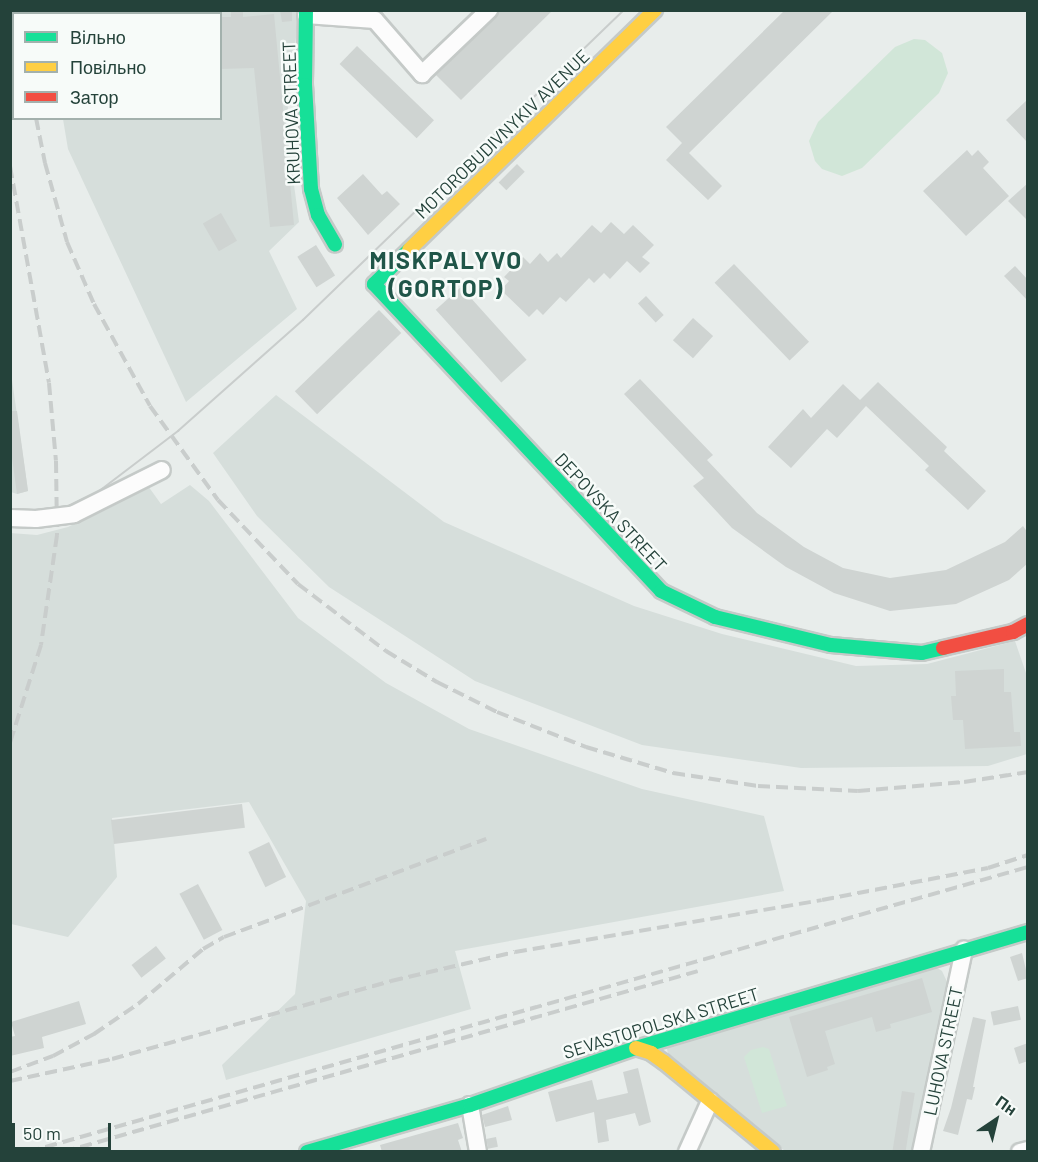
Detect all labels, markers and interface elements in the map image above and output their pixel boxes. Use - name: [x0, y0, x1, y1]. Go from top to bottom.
- legend: [12, 12, 222, 120]
- text: Вільно: [70, 26, 126, 48]
- street label: KRUHOVA STREET: [278, 41, 304, 185]
- street label: MOTOROBUDIVNYKIV AVENUE: [410, 45, 594, 223]
- text: Повільно: [70, 56, 146, 78]
- text: Затор: [70, 86, 119, 108]
- district label: MISKPALYVO (GORTOP): [369, 246, 523, 302]
- street label: DEPOVSKA STREET: [551, 448, 671, 576]
- street label: SEVASTOPOLSKA STREET: [561, 983, 761, 1063]
- street label: LUHOVA STREET: [919, 984, 967, 1118]
- north arrow: [966, 1090, 1026, 1150]
- text: Пн: [992, 1091, 1021, 1119]
- scale bar: [15, 1111, 114, 1149]
- text: 50 m: [23, 1122, 61, 1144]

